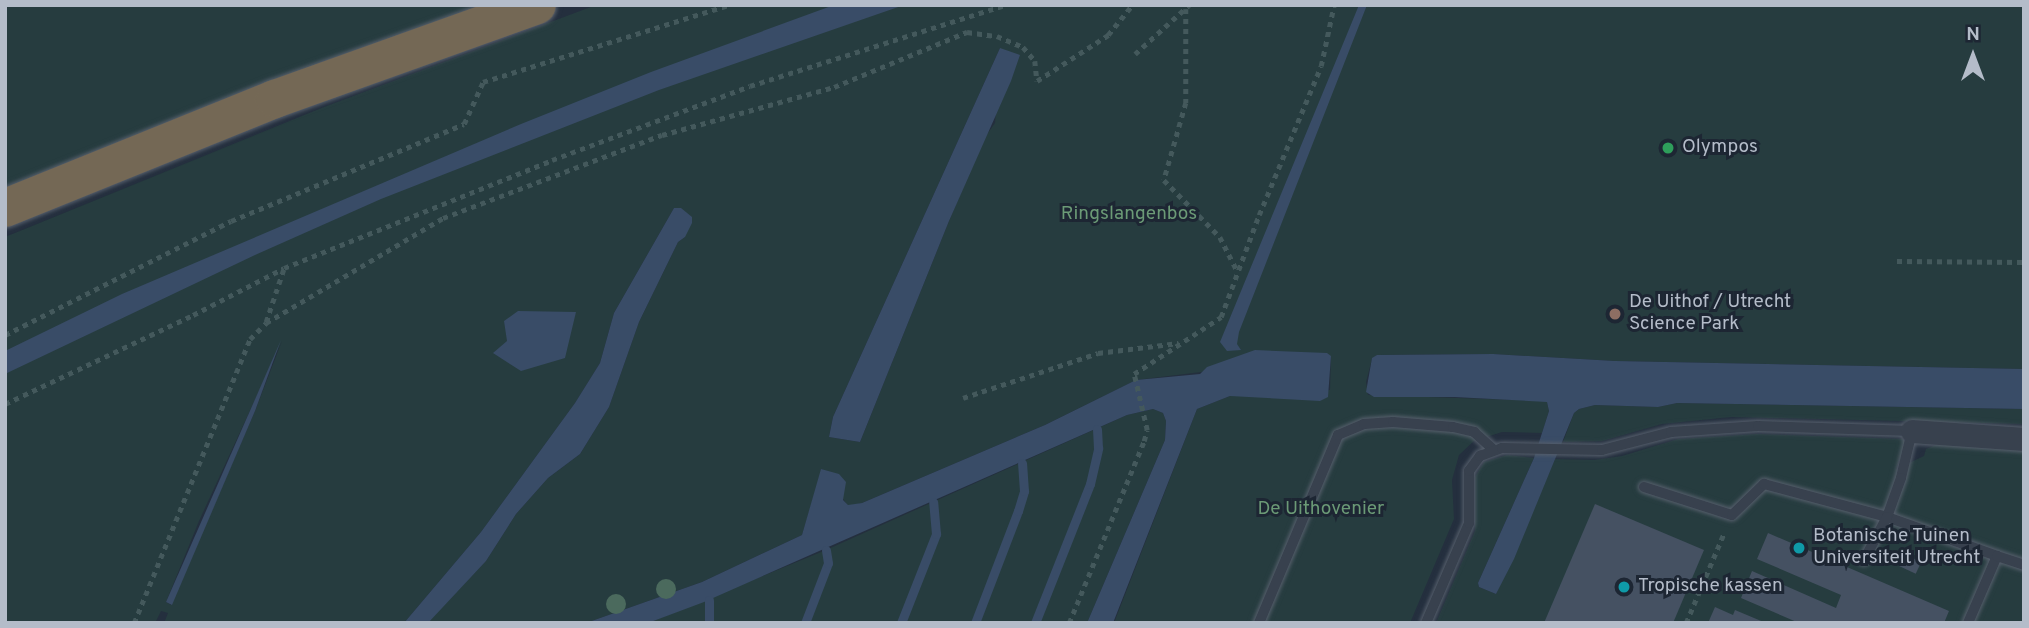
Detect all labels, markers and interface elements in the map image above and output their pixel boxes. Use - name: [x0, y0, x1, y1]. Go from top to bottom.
- north arrow: [1938, 21, 2008, 91]
- text: N: [1966, 23, 1980, 47]
- place label: Olympos: [1682, 137, 1758, 159]
- marker: Olympos: [1660, 140, 1676, 156]
- park label: Ringslangenbos: [1061, 204, 1197, 226]
- place label: De Uithof / Utrecht Science Park: [1629, 292, 1791, 336]
- marker: De Uithof / Utrecht Science Park: [1607, 306, 1623, 322]
- park label: De Uithovenier: [1257, 499, 1385, 521]
- place label: Botanische Tuinen Universiteit Utrecht: [1813, 526, 1980, 570]
- marker: Botanische Tuinen Universiteit Utrecht: [1791, 540, 1807, 556]
- place label: Tropische kassen: [1638, 576, 1783, 598]
- marker: Tropische kassen: [1616, 579, 1632, 595]

